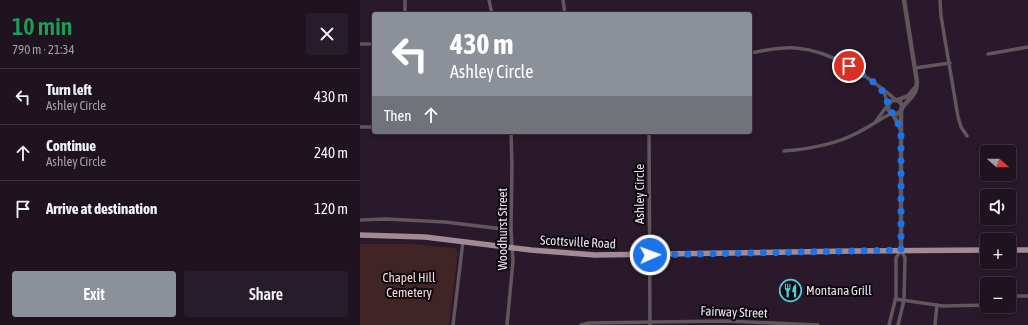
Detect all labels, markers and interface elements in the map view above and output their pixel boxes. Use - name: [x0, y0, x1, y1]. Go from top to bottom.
- text: 10 min: [12, 13, 72, 40]
- button: close: [306, 13, 348, 55]
- icon: left: [384, 28, 436, 80]
- text: 430 m: [450, 28, 513, 60]
- text: 790 m · 21:34: [12, 42, 75, 57]
- pin: [832, 49, 866, 83]
- icon: arrive: [838, 55, 860, 77]
- text: Ashley Circle: [450, 61, 533, 82]
- text: Turn left: [46, 81, 92, 98]
- icon: left: [12, 86, 34, 108]
- text: 430 m: [314, 88, 348, 105]
- text: Ashley Circle: [46, 98, 106, 113]
- icon: ahead: [420, 104, 442, 126]
- text: Then: [384, 107, 412, 124]
- text: Continue: [46, 137, 96, 154]
- icon: ahead: [12, 142, 34, 164]
- text: 240 m: [314, 144, 348, 161]
- north arrow: [980, 145, 1016, 181]
- map controls: [980, 145, 1016, 313]
- text: Ashley Circle: [46, 154, 106, 169]
- street label: Ashley Circle: [632, 164, 647, 224]
- street label: Woodhurst Street: [495, 188, 510, 270]
- button: sound: [980, 189, 1016, 225]
- icon: arrive: [12, 198, 34, 220]
- text: Arrive at destination: [46, 200, 157, 217]
- text: 120 m: [314, 200, 348, 217]
- street label: Scottsville Road: [540, 233, 616, 251]
- button: +: [980, 233, 1016, 269]
- position arrow: [629, 234, 671, 276]
- park label: Chapel Hill Cemetery: [383, 270, 436, 300]
- button: Exit: [12, 271, 176, 317]
- button: Share: [184, 271, 348, 317]
- restaurant icon: Montana Grill: [777, 277, 803, 303]
- button: −: [980, 277, 1016, 313]
- place label: Montana Grill: [806, 283, 872, 298]
- street label: Fairway Street: [700, 303, 768, 321]

